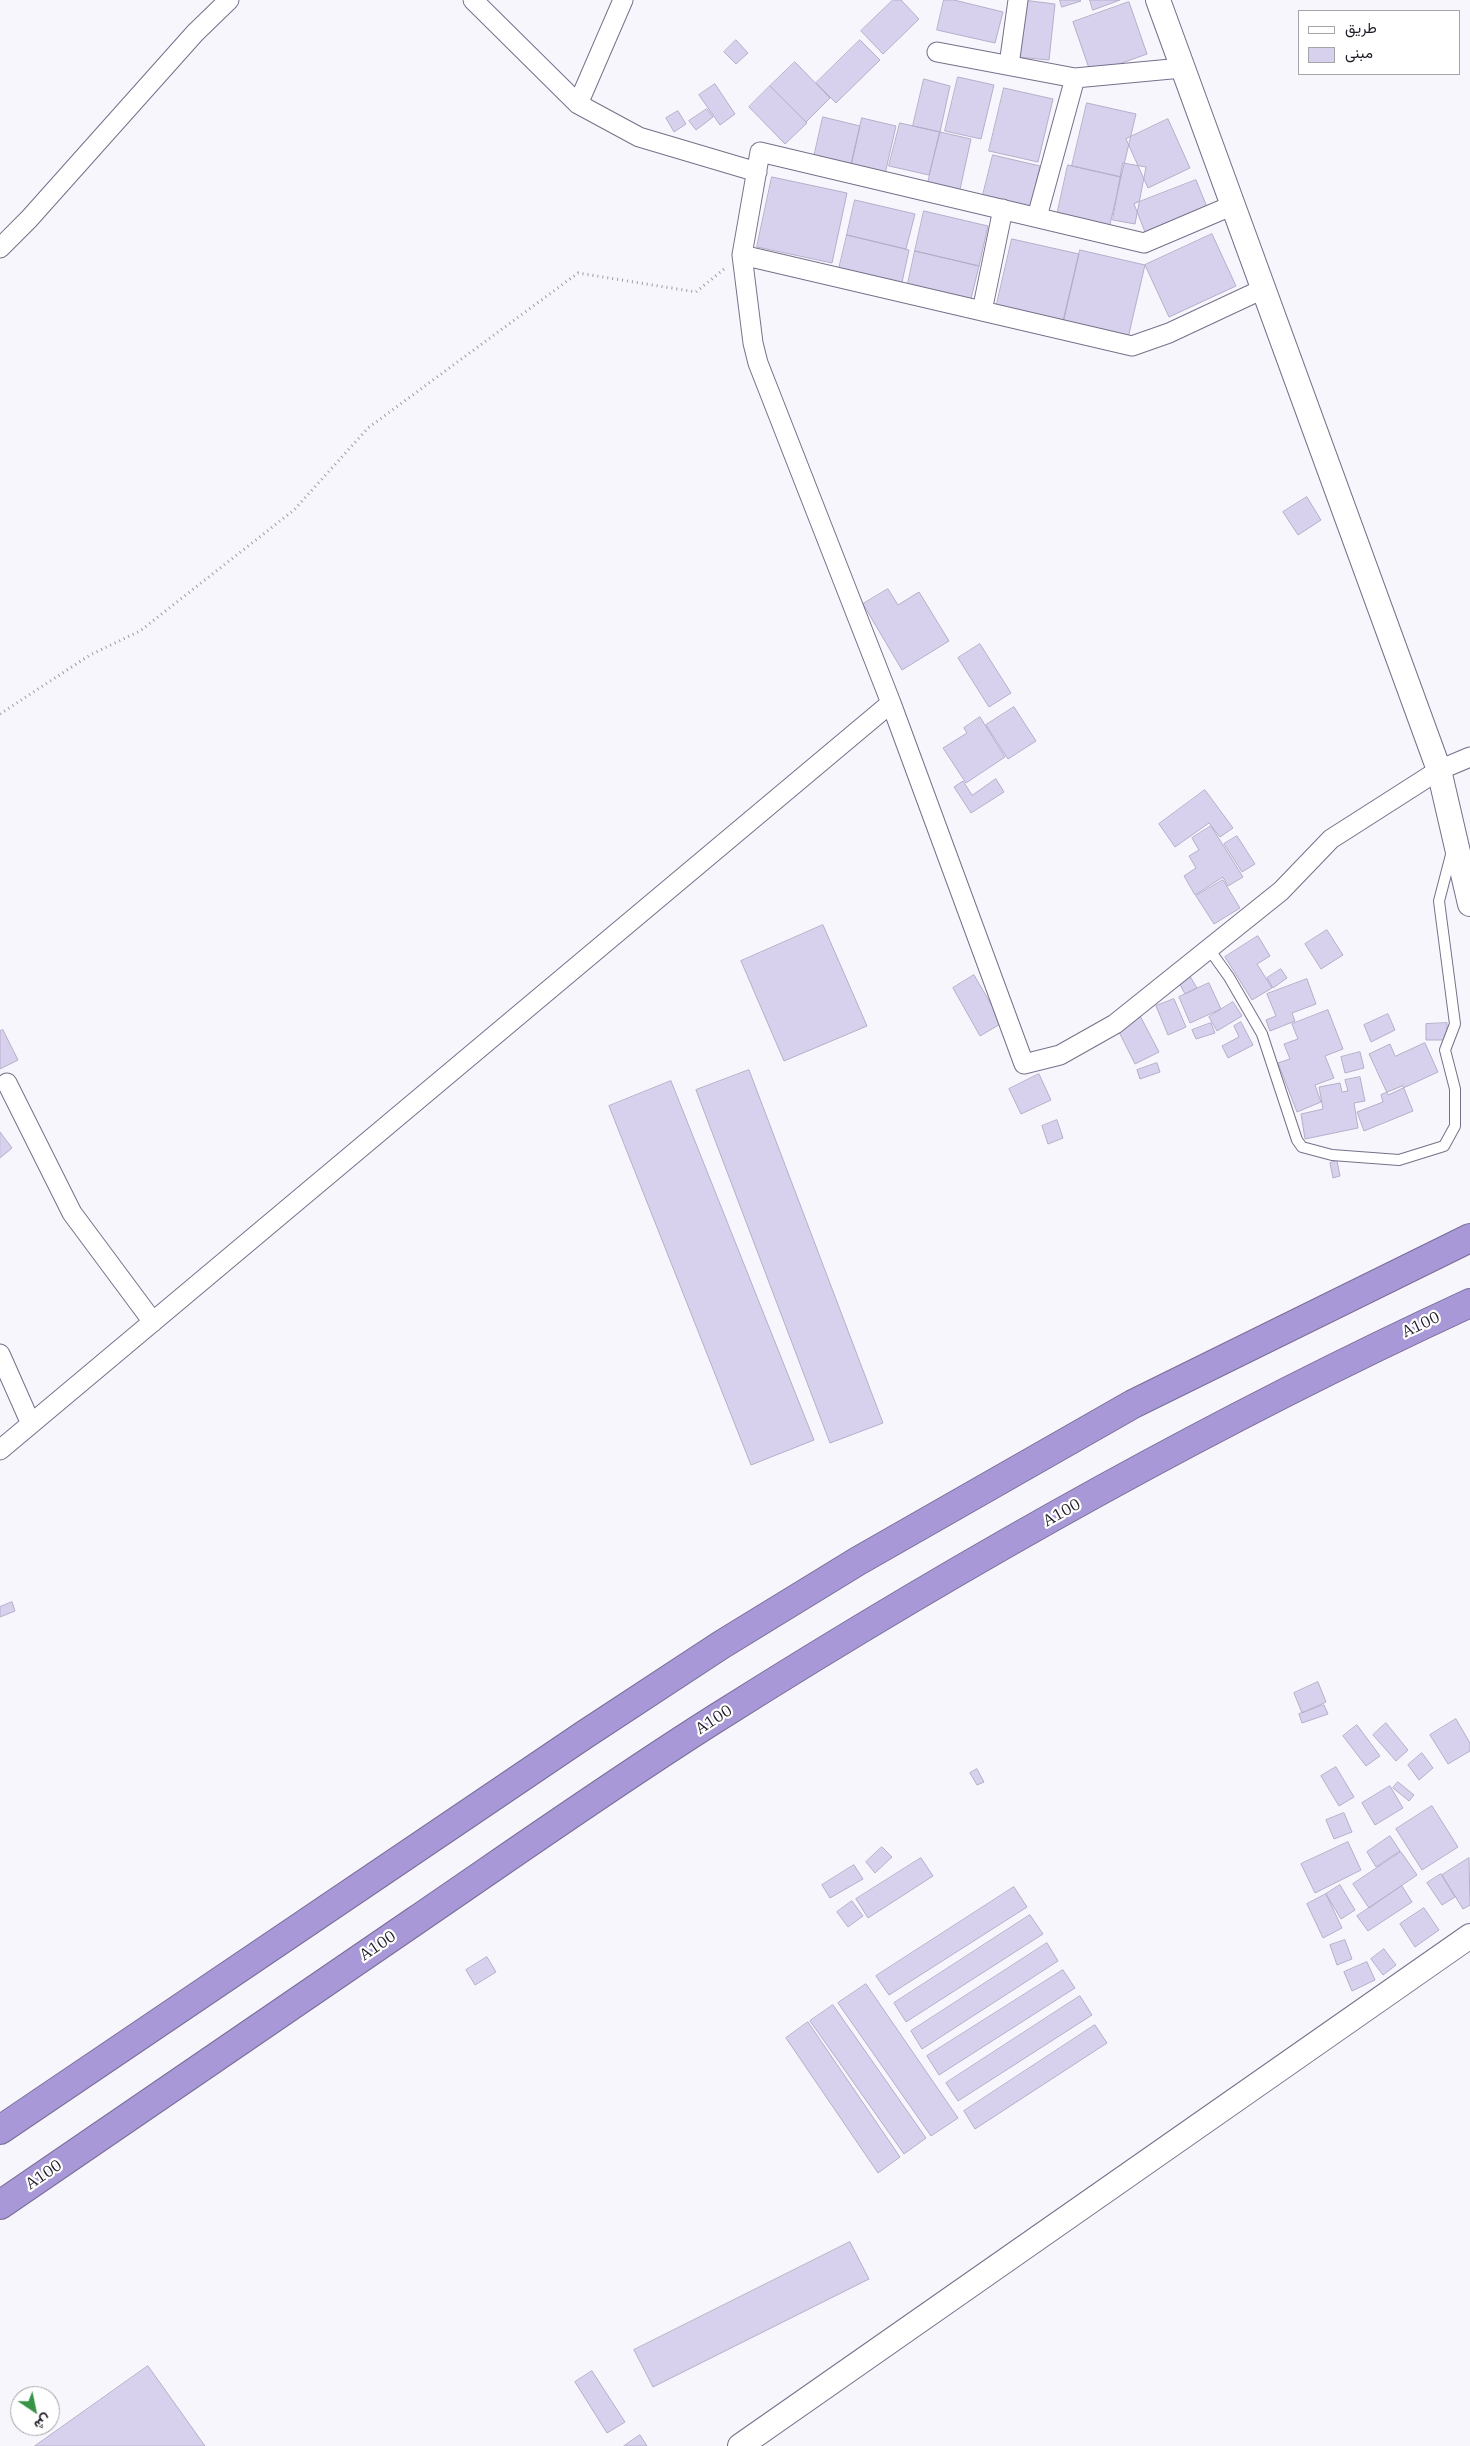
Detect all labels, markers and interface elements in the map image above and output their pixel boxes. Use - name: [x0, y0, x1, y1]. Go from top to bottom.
- legend: [1298, 10, 1460, 75]
- text: طريق: [1345, 18, 1377, 37]
- text: مبنى: [1345, 43, 1373, 62]
- street label: A100: [1399, 1308, 1443, 1342]
- street label: A100: [1040, 1495, 1084, 1531]
- street label: A100: [692, 1701, 736, 1739]
- street label: A100: [356, 1927, 400, 1965]
- street label: A100: [22, 2156, 66, 2194]
- north arrow: [10, 2386, 60, 2436]
- text: ش: [31, 2410, 55, 2435]

